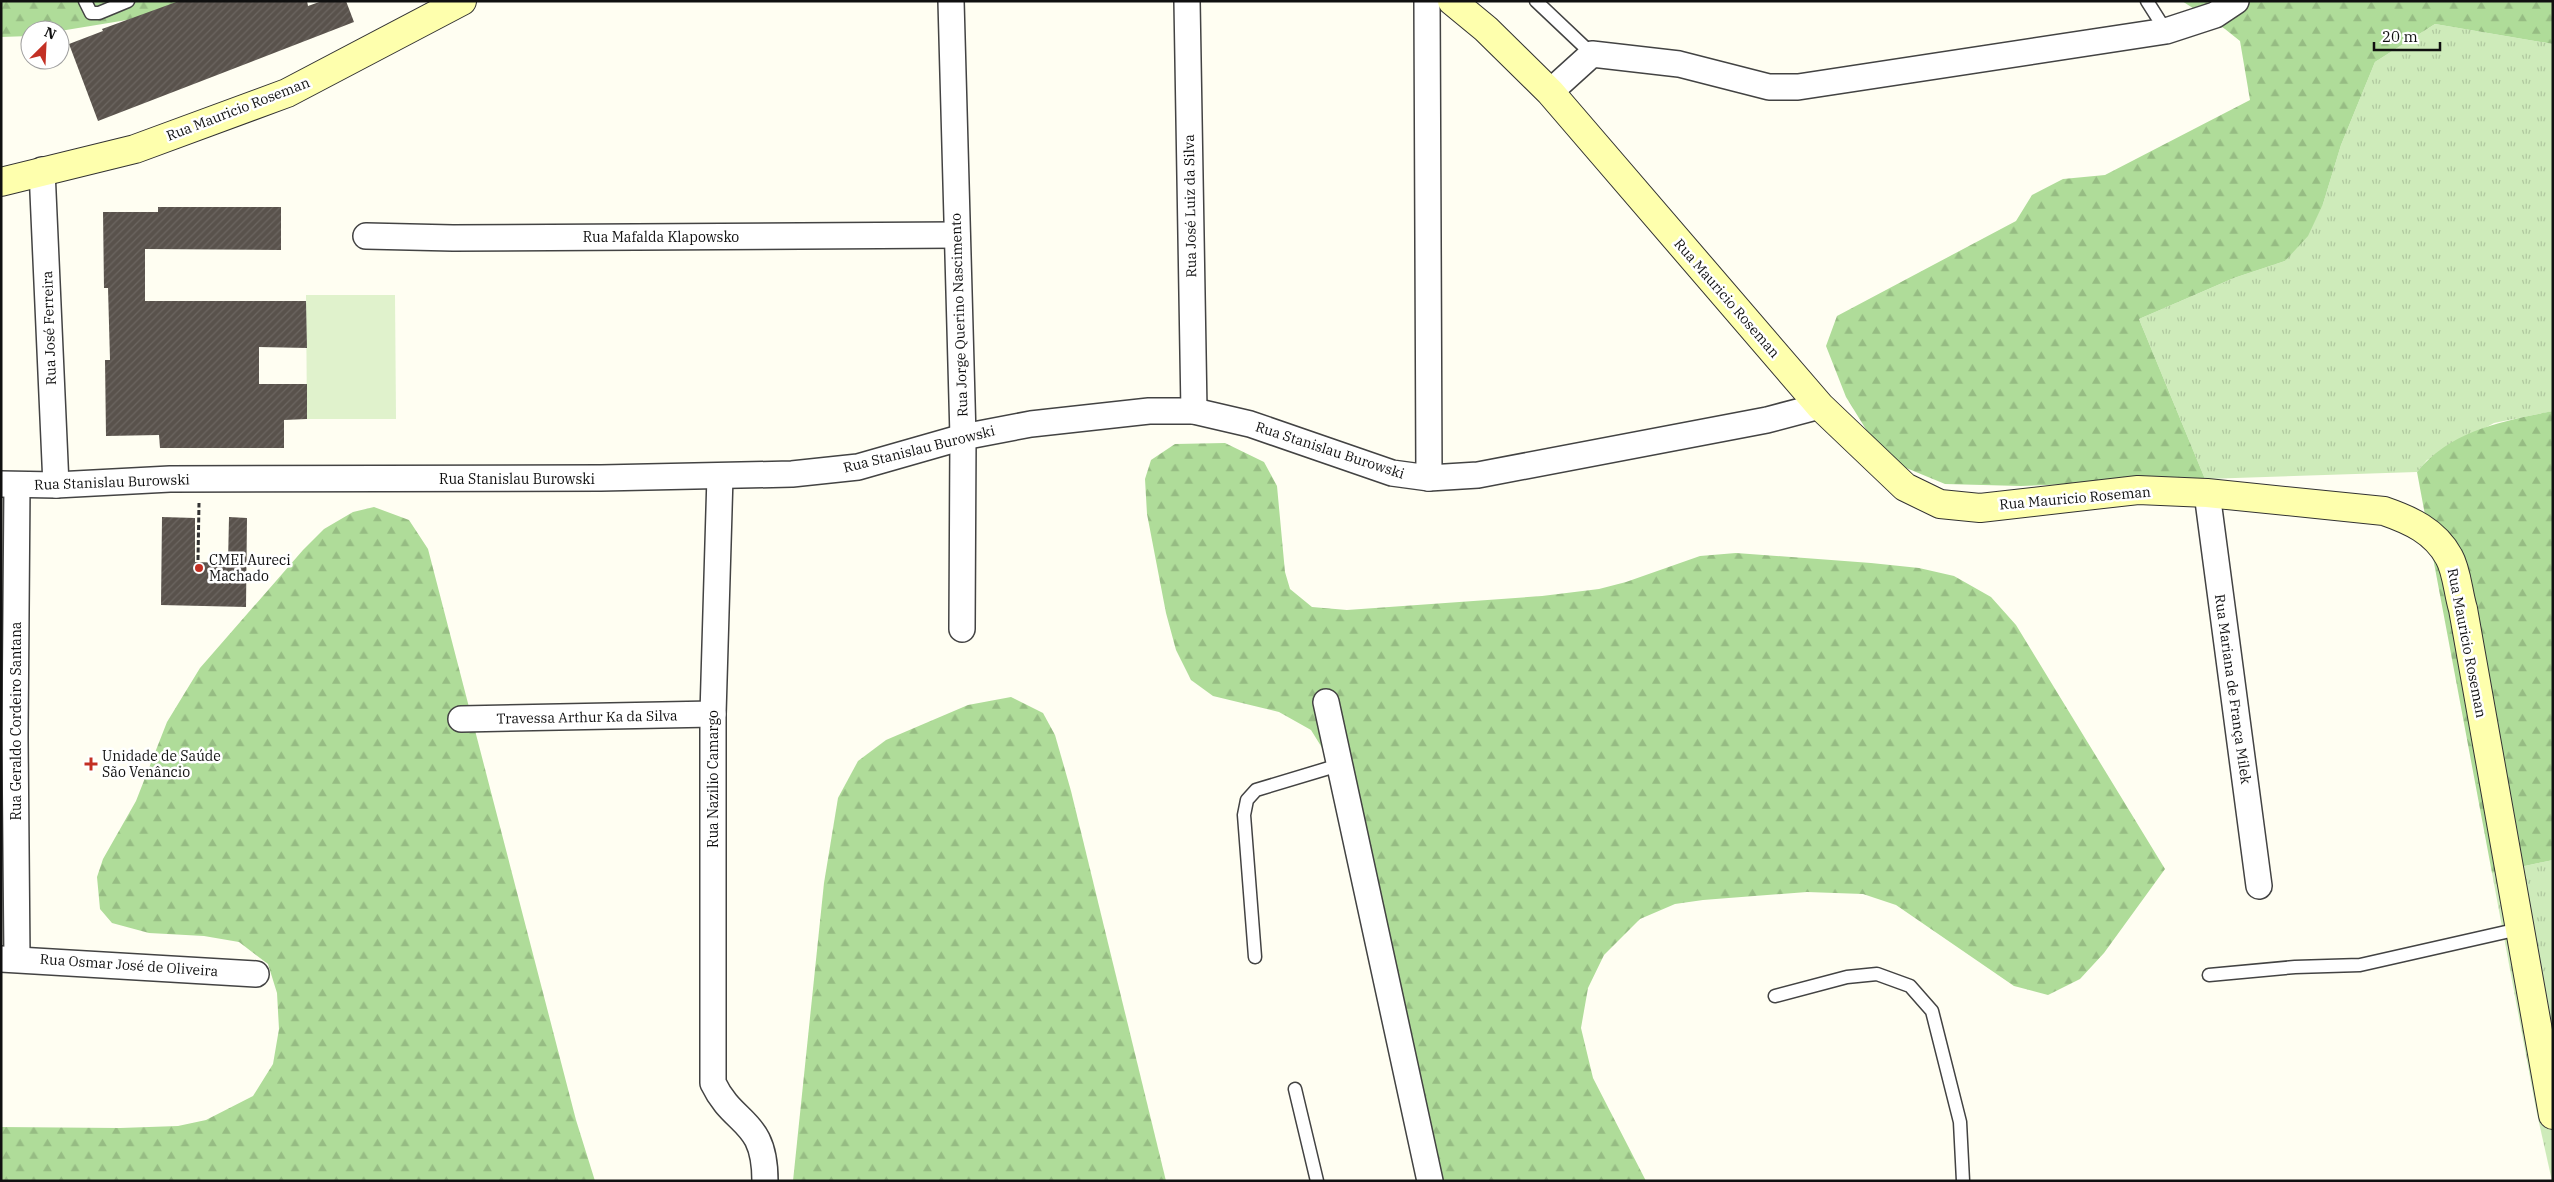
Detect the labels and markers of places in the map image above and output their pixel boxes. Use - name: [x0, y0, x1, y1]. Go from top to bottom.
- place label: CMEI Aureci Machado: [209, 551, 291, 585]
- marker: CMEI Aureci Machado: [193, 562, 205, 574]
- place label: Unidade de Saúde São Venâncio: [102, 747, 221, 781]
- marker: Unidade de Saúde São Venâncio: [84, 757, 98, 771]

